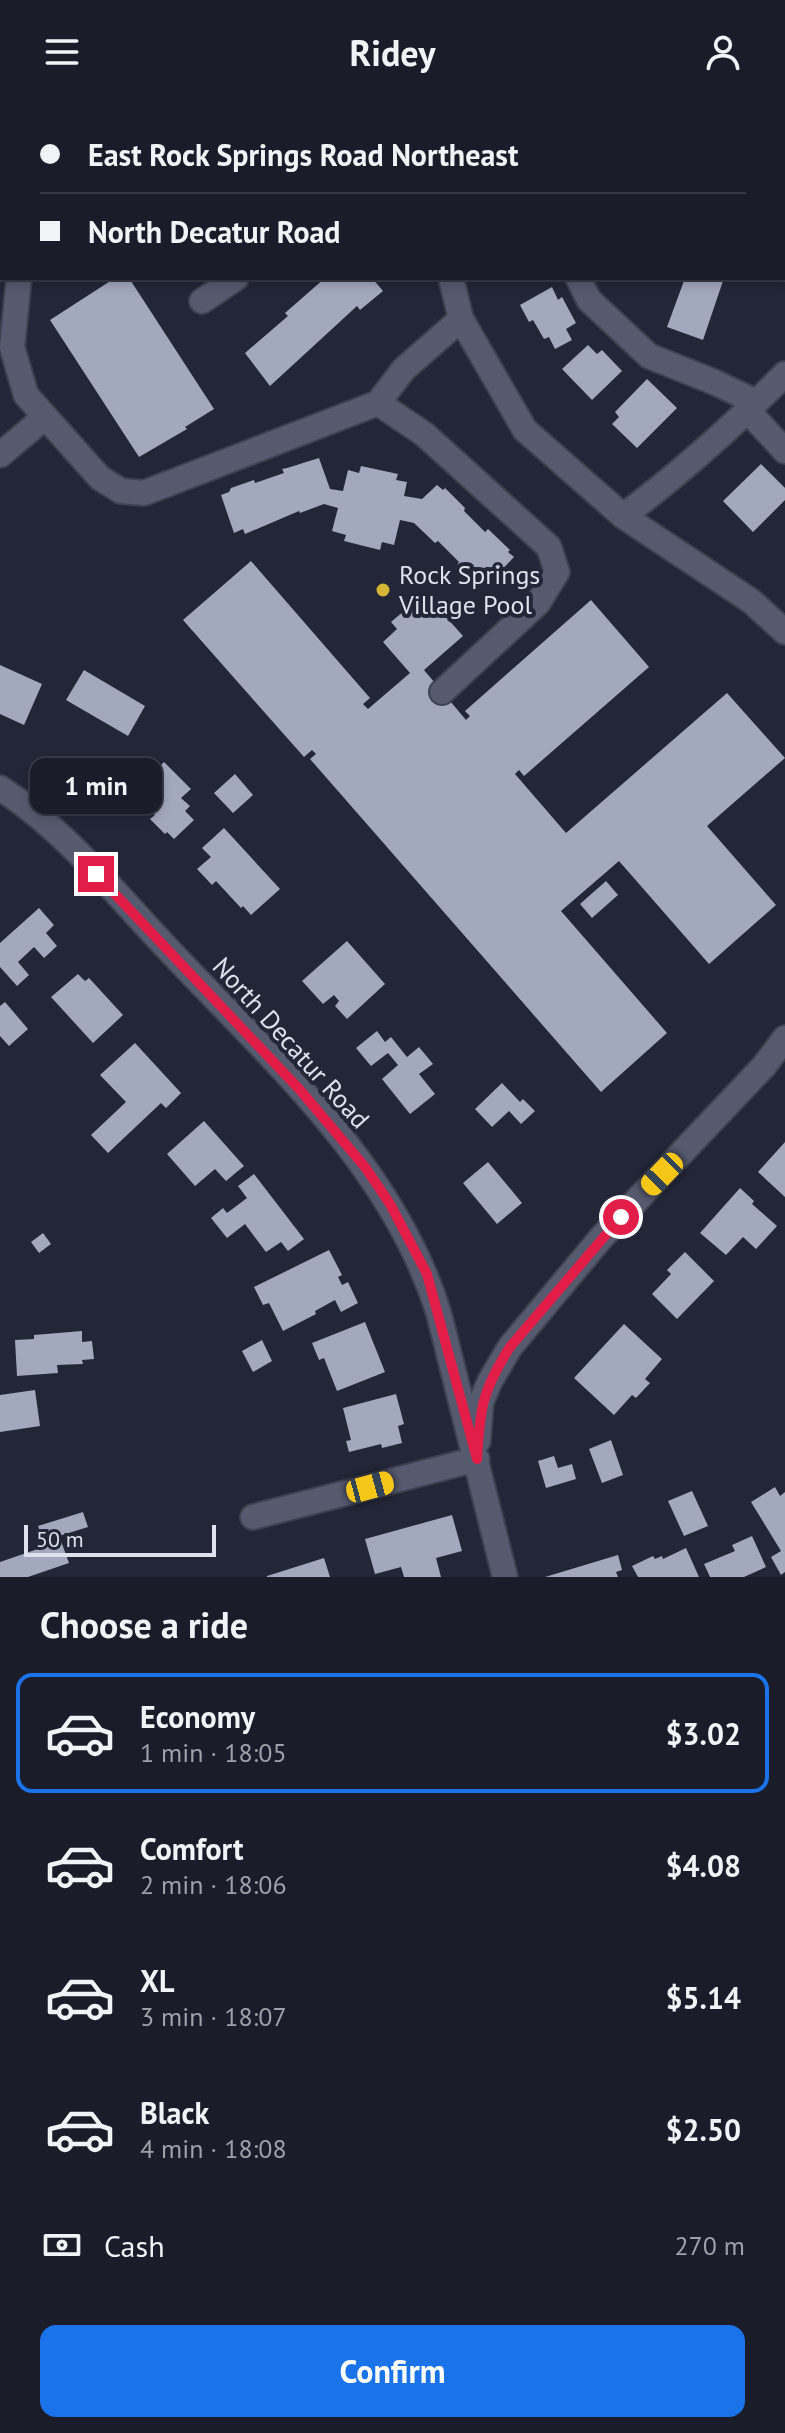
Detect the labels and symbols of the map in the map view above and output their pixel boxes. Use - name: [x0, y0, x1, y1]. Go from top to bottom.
- place label: Rock Springs Village Pool: [398, 558, 540, 621]
- marker: Rock Springs Village Pool: [374, 581, 392, 599]
- callout: 1 min: [30, 758, 162, 814]
- route end: [78, 856, 114, 892]
- street label: North Decatur Road: [206, 950, 377, 1135]
- car: [637, 1148, 687, 1200]
- route start: [603, 1199, 639, 1235]
- car: [344, 1469, 396, 1505]
- scale bar: [24, 1521, 216, 1557]

